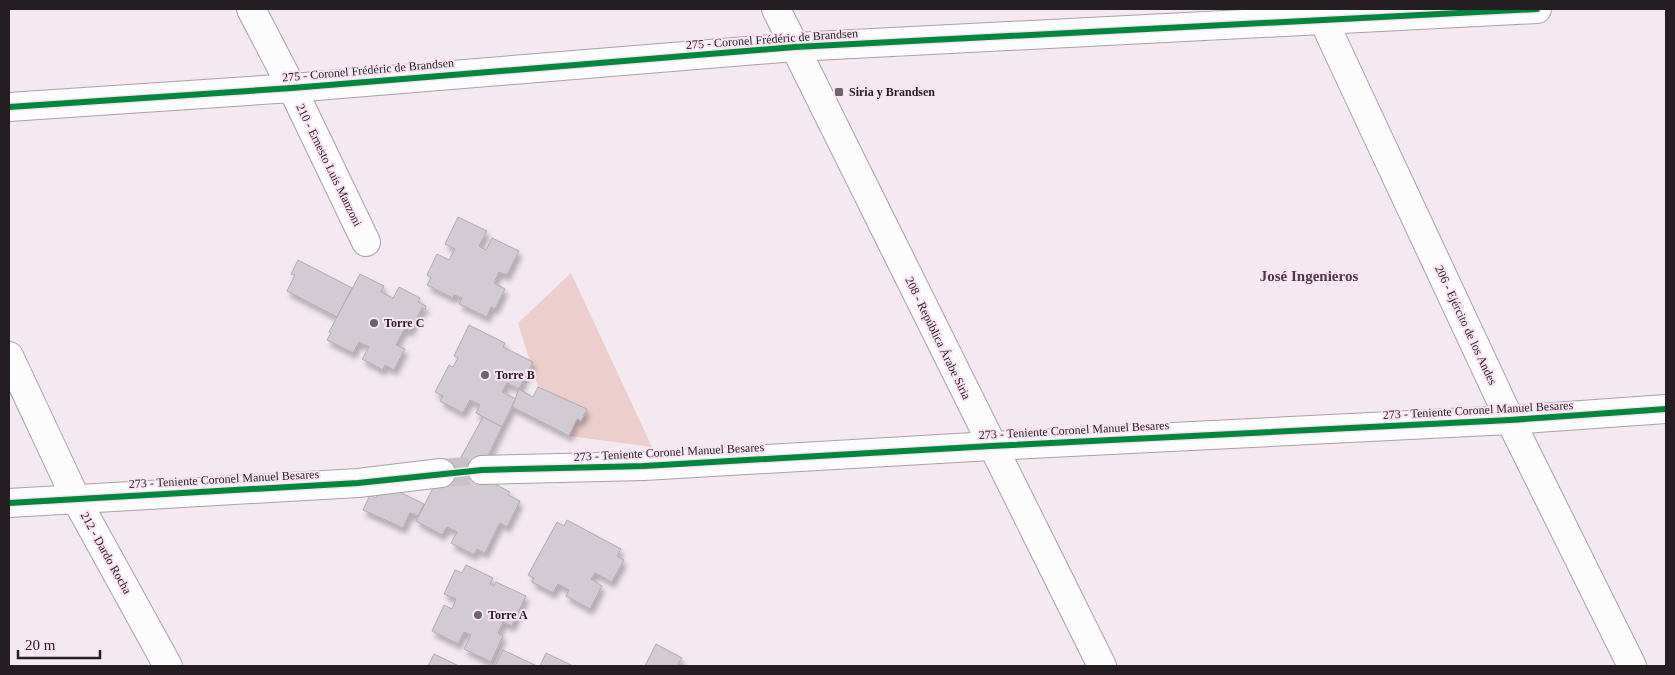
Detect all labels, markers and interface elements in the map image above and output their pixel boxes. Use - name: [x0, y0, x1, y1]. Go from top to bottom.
- street label: 275 - Coronel Frédéric de Brandsen: [686, 26, 858, 52]
- street label: 275 - Coronel Frédéric de Brandsen: [282, 56, 454, 84]
- place label: Siria y Brandsen: [849, 85, 935, 99]
- marker: Siria y Brandsen: [833, 86, 845, 98]
- street label: 210 - Ernesto Luis Manzoni: [293, 101, 365, 229]
- street label: 206 - Ejército de los Andes: [1432, 263, 1500, 387]
- district label: José Ingenieros: [1260, 268, 1358, 284]
- street label: 208 - República Árabe Siria: [902, 274, 974, 402]
- place label: Torre C: [384, 316, 424, 330]
- marker: Torre C: [368, 317, 380, 329]
- place label: Torre B: [495, 368, 535, 382]
- marker: Torre B: [479, 369, 491, 381]
- street label: 273 - Teniente Coronel Manuel Besares: [1382, 398, 1574, 422]
- street label: 273 - Teniente Coronel Manuel Besares: [978, 418, 1170, 442]
- street label: 273 - Teniente Coronel Manuel Besares: [573, 440, 765, 464]
- street label: 273 - Teniente Coronel Manuel Besares: [128, 467, 320, 491]
- street label: 212 - Dardo Rocha: [78, 510, 135, 597]
- place label: Torre A: [488, 608, 528, 622]
- marker: Torre A: [472, 609, 484, 621]
- scale bar: [18, 628, 100, 660]
- text: 20 m: [25, 637, 56, 653]

